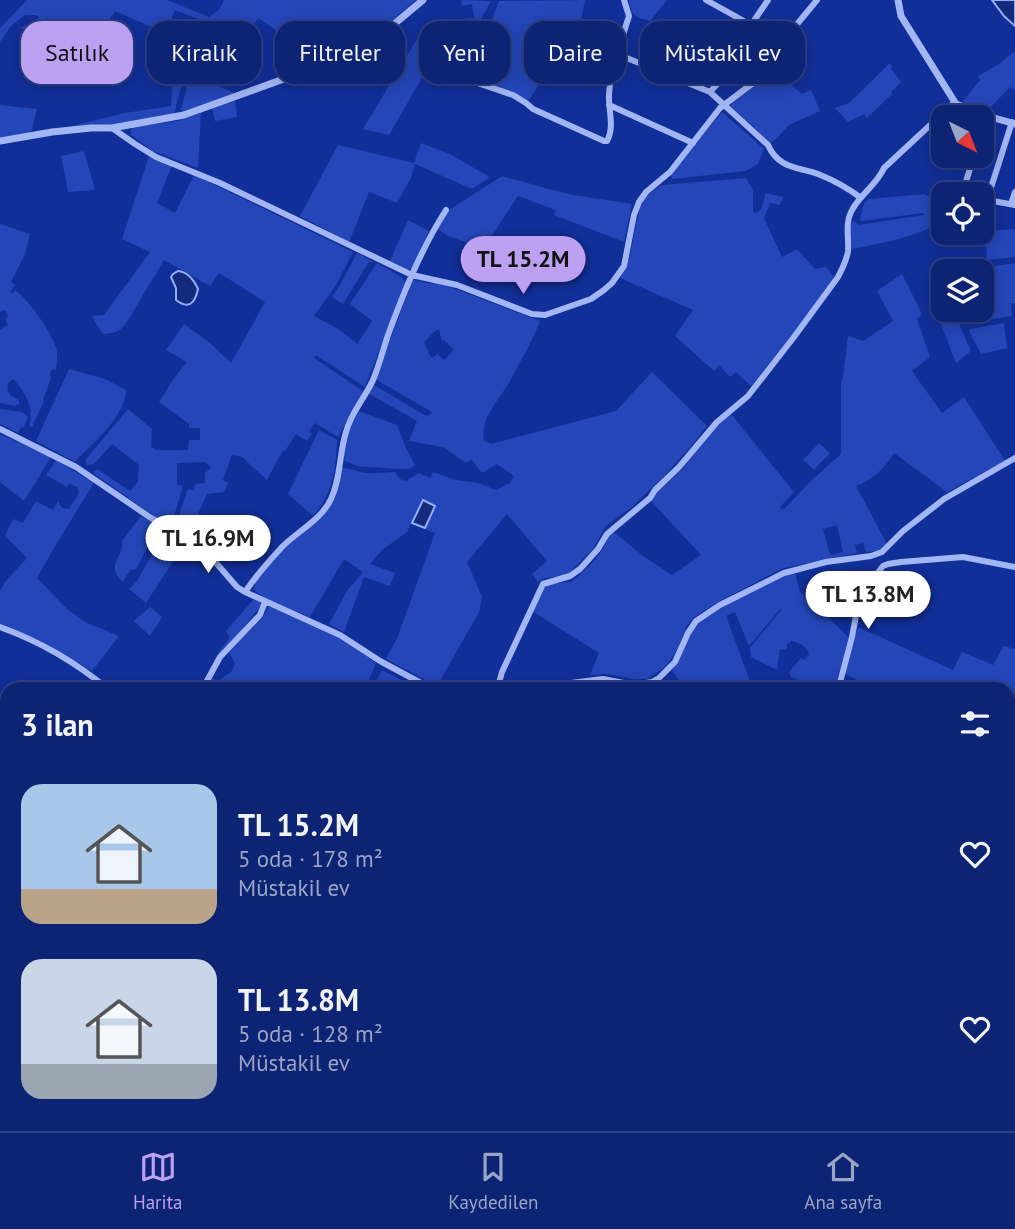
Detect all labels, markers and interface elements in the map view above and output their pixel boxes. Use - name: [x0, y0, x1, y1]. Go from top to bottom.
- chip: Satılık: [21, 21, 133, 84]
- chip: Kiralık: [147, 21, 261, 84]
- chip: Filtreler: [275, 21, 405, 84]
- chip: Yeni: [419, 21, 510, 84]
- chip: Daire: [524, 21, 626, 84]
- chip: Müstakil ev: [640, 21, 805, 84]
- north arrow: [931, 105, 994, 168]
- map controls: [931, 105, 994, 322]
- button: locate: [931, 182, 994, 245]
- pin: TL 15.2M: [451, 236, 595, 296]
- text: TL 15.2M: [477, 244, 569, 273]
- button: layers: [931, 259, 994, 322]
- pin: TL 16.9M: [136, 516, 280, 575]
- text: TL 16.9M: [162, 523, 254, 552]
- pin: TL 13.8M: [796, 572, 940, 631]
- text: TL 13.8M: [822, 579, 914, 608]
- text: 3 ilan: [21, 705, 94, 744]
- icon: filters: [956, 705, 994, 743]
- text: TL 15.2M: [238, 805, 359, 844]
- icon: home: [77, 812, 161, 896]
- icon: heart: [956, 835, 994, 873]
- text: 5 oda · 178 m²: [238, 844, 383, 873]
- text: Müstakil ev: [238, 873, 350, 902]
- text: TL 13.8M: [238, 980, 359, 1019]
- icon: home: [77, 987, 161, 1071]
- icon: heart: [956, 1010, 994, 1048]
- text: 5 oda · 128 m²: [238, 1019, 383, 1048]
- text: Müstakil ev: [238, 1048, 350, 1077]
- tab: Harita: [133, 1148, 183, 1214]
- tab: Kaydedilen: [448, 1148, 538, 1214]
- tab: Ana sayfa: [804, 1148, 882, 1214]

